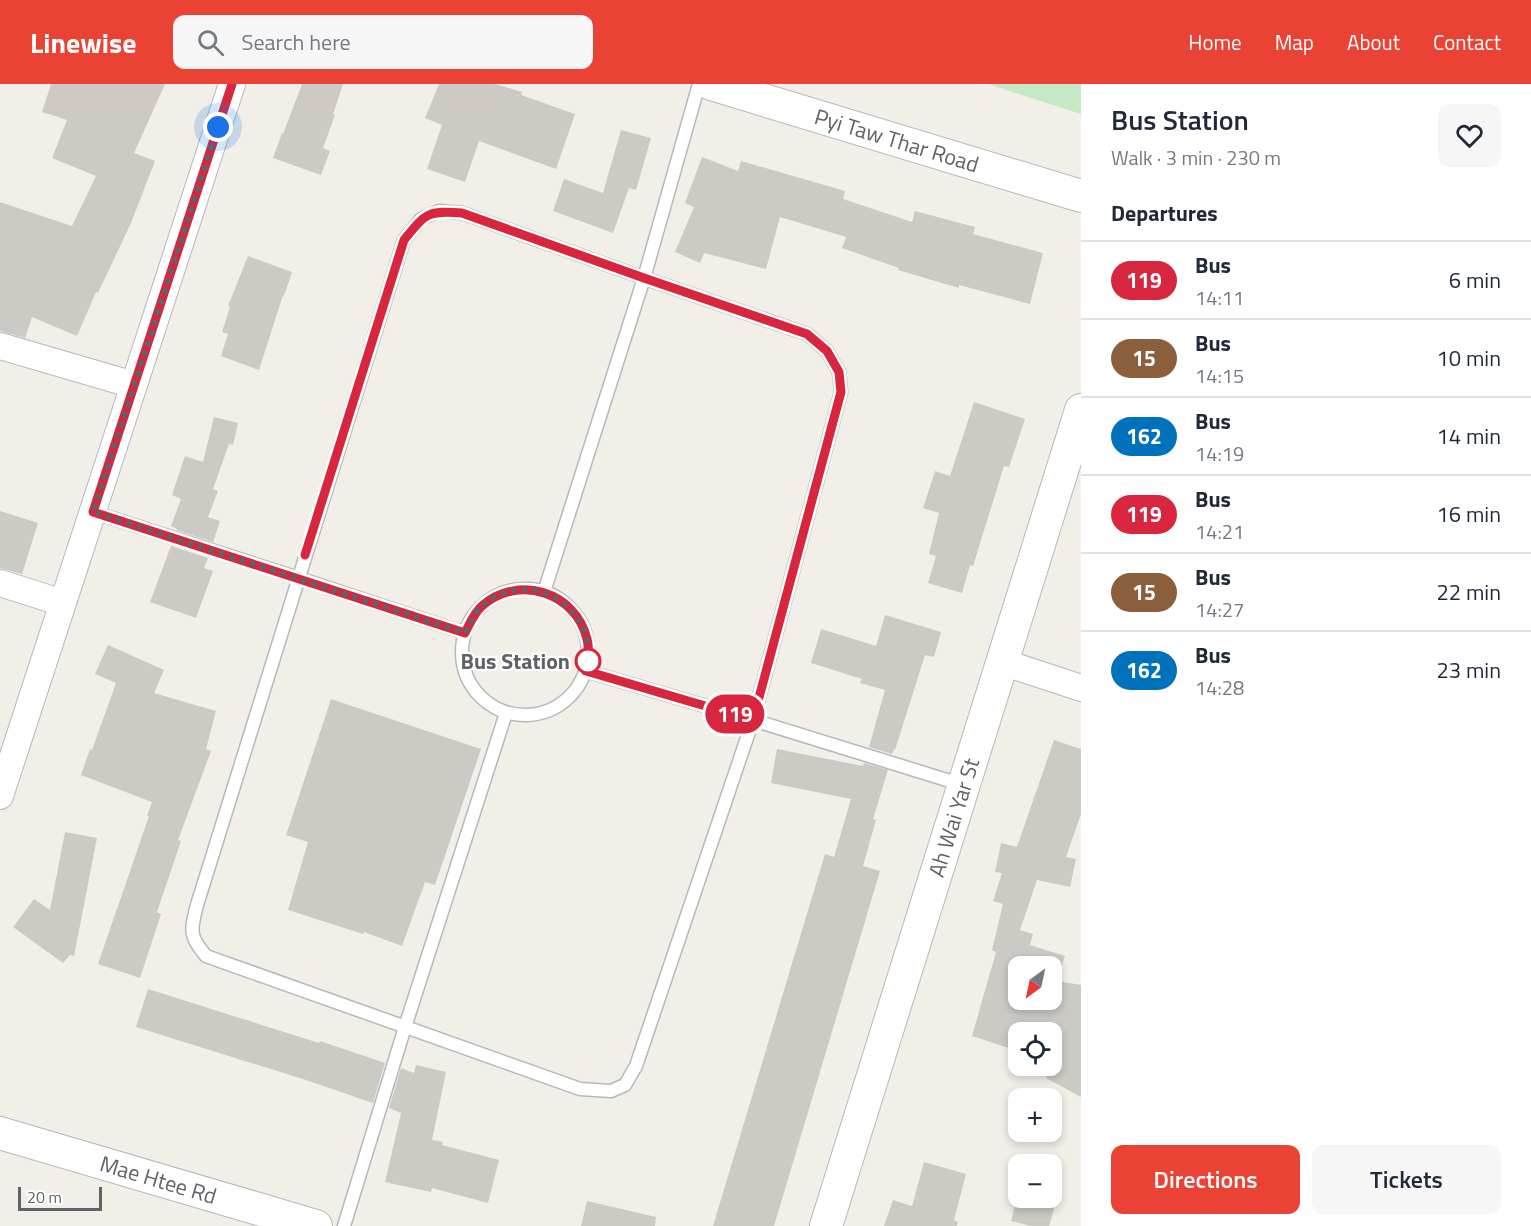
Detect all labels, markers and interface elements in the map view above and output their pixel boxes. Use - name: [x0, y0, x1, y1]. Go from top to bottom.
- search box: [173, 15, 593, 69]
- text: Linewise: [30, 21, 137, 64]
- text: Search here: [242, 25, 351, 59]
- icon: search: [194, 26, 227, 59]
- text: Home: [1188, 26, 1242, 58]
- text: Map: [1275, 26, 1314, 58]
- text: About: [1347, 26, 1400, 58]
- text: Contact: [1433, 26, 1501, 58]
- text: Bus Station: [1111, 98, 1249, 141]
- street label: Pyi Taw Thar Road: [810, 99, 983, 181]
- button: heart: [1438, 104, 1501, 167]
- your location: [203, 112, 233, 142]
- text: Walk · 3 min · 230 m: [1111, 142, 1281, 173]
- text: Departures: [1111, 196, 1218, 230]
- text: Bus: [1195, 248, 1231, 282]
- text: 6 min: [1449, 263, 1501, 297]
- text: 119: [1126, 264, 1162, 296]
- text: 14:11: [1195, 282, 1244, 313]
- text: Bus: [1195, 326, 1231, 360]
- text: 10 min: [1436, 341, 1501, 375]
- text: 15: [1132, 342, 1156, 374]
- text: 14:15: [1195, 360, 1244, 391]
- text: Bus: [1195, 404, 1231, 438]
- text: 14 min: [1436, 419, 1501, 453]
- text: 162: [1126, 420, 1162, 452]
- text: 14:19: [1195, 438, 1244, 469]
- text: Bus: [1195, 482, 1231, 516]
- text: 16 min: [1436, 497, 1501, 531]
- text: 119: [1126, 498, 1162, 530]
- text: 14:21: [1195, 516, 1244, 547]
- text: Bus: [1195, 560, 1231, 594]
- text: 22 min: [1436, 575, 1501, 609]
- text: 15: [1132, 576, 1156, 608]
- text: 14:27: [1195, 594, 1244, 625]
- text: Bus: [1195, 638, 1231, 672]
- place label: Bus Station: [461, 644, 570, 678]
- marker: Bus Station: [575, 648, 601, 674]
- text: 23 min: [1436, 653, 1501, 687]
- text: 162: [1126, 654, 1162, 686]
- text: 14:28: [1195, 672, 1244, 703]
- line badge: 119: [700, 694, 770, 734]
- text: 119: [717, 698, 753, 730]
- street label: Ah Wai Yar St: [919, 753, 988, 881]
- north arrow: [1008, 956, 1062, 1010]
- map controls: [1008, 956, 1062, 1208]
- button: locate: [1008, 1022, 1062, 1076]
- button: +: [1008, 1088, 1062, 1142]
- button: Directions: [1111, 1145, 1300, 1214]
- button: Tickets: [1312, 1145, 1501, 1214]
- street label: Mae Htee Rd: [96, 1146, 221, 1213]
- button: −: [1008, 1154, 1062, 1208]
- scale bar: [18, 1184, 102, 1212]
- text: 20 m: [27, 1185, 62, 1209]

